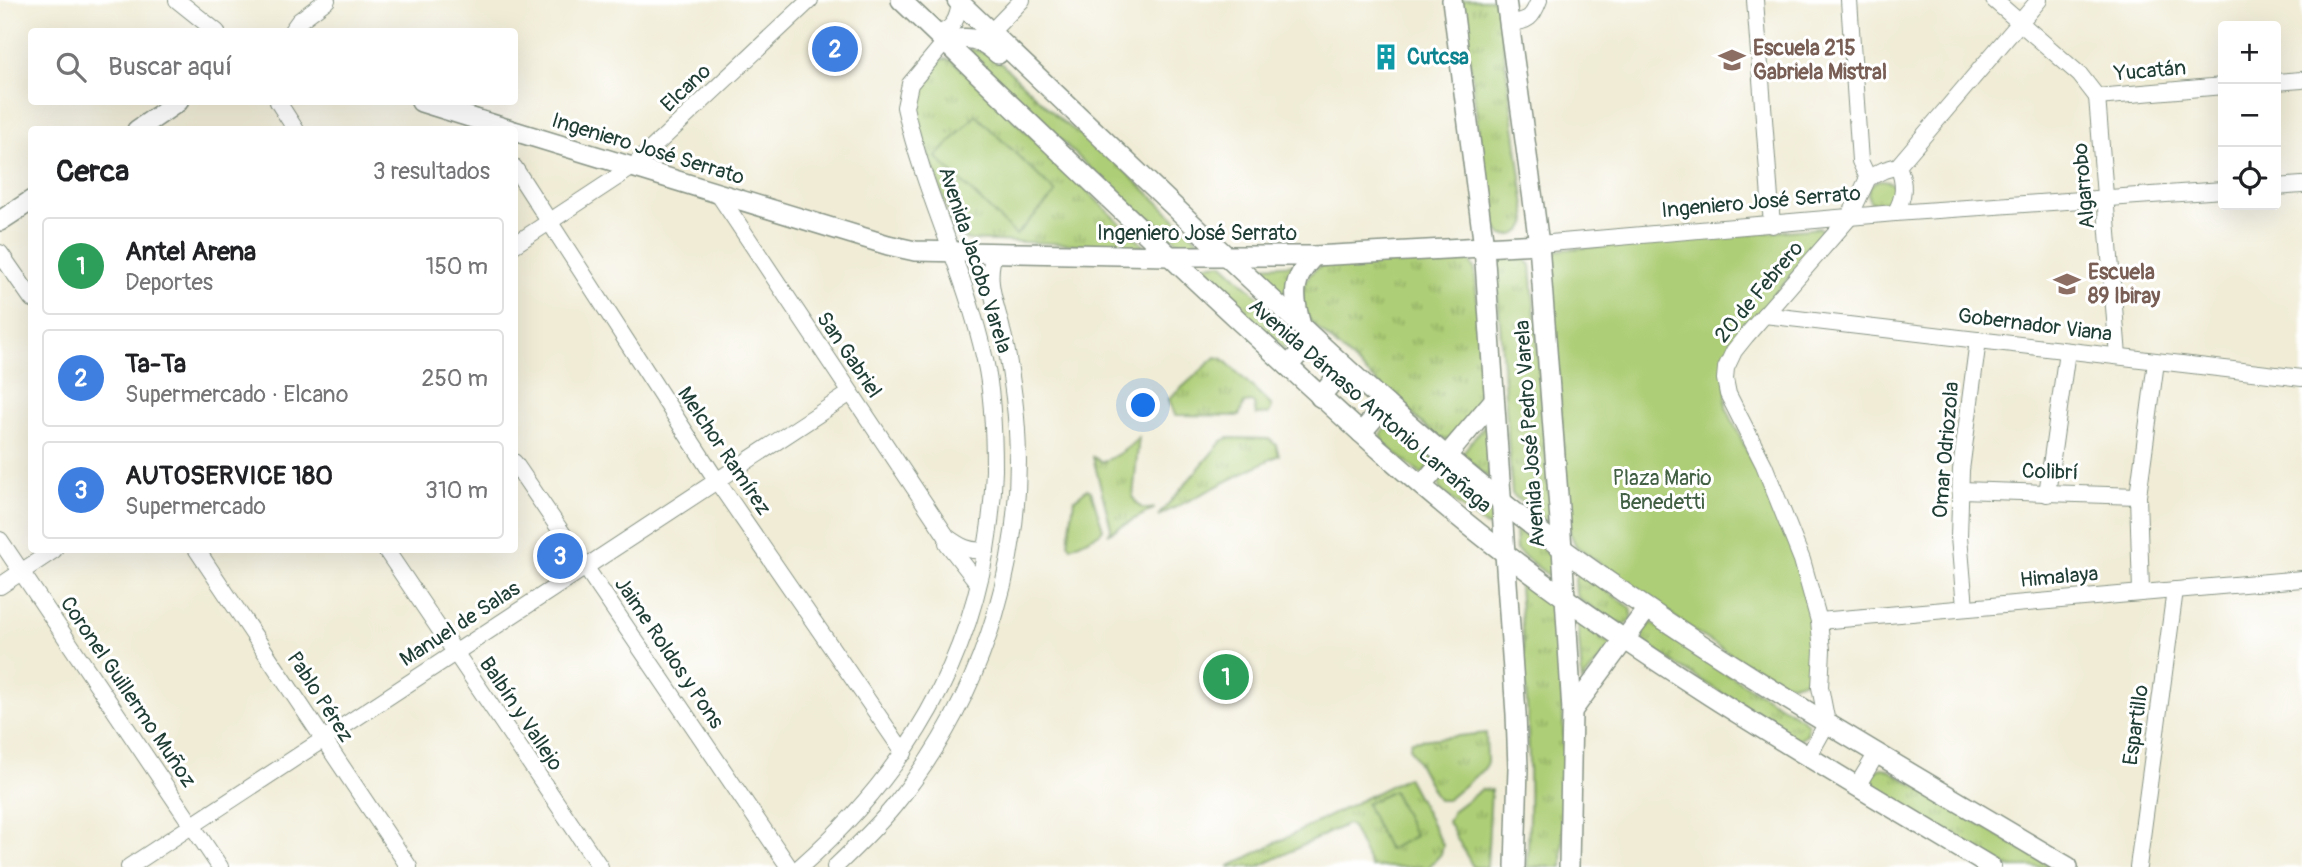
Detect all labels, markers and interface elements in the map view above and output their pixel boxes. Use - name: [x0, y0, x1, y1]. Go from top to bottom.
- map controls: [2218, 21, 2281, 210]
- button: +: [2218, 21, 2281, 84]
- pin: 2: [812, 23, 858, 75]
- search box: [28, 28, 518, 105]
- place label: Escuela 215 Gabriela Mistral: [1753, 35, 1887, 86]
- building icon: Cutcsa: [1371, 42, 1401, 72]
- place label: Cutcsa: [1407, 44, 1469, 71]
- school or university icon: Escuela 215 Gabriela Mistral: [1717, 45, 1747, 75]
- icon: search: [52, 48, 90, 86]
- text: Buscar aquí: [108, 51, 232, 83]
- street label: Yucatán: [2112, 54, 2187, 88]
- street label: Elcano: [655, 58, 717, 118]
- button: −: [2218, 84, 2281, 147]
- street label: Ingeniero José Serrato: [548, 107, 748, 191]
- street label: Algarrobo: [2067, 142, 2101, 230]
- button: locate: [2218, 147, 2281, 210]
- text: Cerca: [56, 153, 129, 190]
- text: 3 resultados: [373, 157, 490, 186]
- street label: Avenida Jacobo Varela: [932, 163, 1018, 357]
- street label: Ingeniero José Serrato: [1660, 180, 1862, 224]
- street label: Ingeniero José Serrato: [1097, 220, 1297, 247]
- text: Antel Arena: [125, 236, 256, 268]
- street label: 20 de Febrero: [1709, 236, 1809, 348]
- text: 1: [77, 252, 86, 281]
- text: 150 m: [425, 252, 488, 281]
- place label: Escuela 89 Ibiray: [2088, 259, 2160, 310]
- text: Deportes: [125, 268, 213, 297]
- school or university icon: Escuela 89 Ibiray: [2052, 269, 2082, 299]
- street label: Avenida Dámaso Antonio Larrañaga: [1243, 293, 1497, 519]
- street label: Gobernador Viana: [1956, 302, 2114, 348]
- street label: San Gabriel: [810, 307, 888, 403]
- street label: Avenida José Pedro Varela: [1509, 319, 1551, 549]
- text: Ta-Ta: [125, 348, 186, 380]
- text: 2: [75, 364, 87, 393]
- text: 250 m: [422, 364, 488, 393]
- text: Supermercado · Elcano: [125, 380, 348, 409]
- street label: Omar Odriozola: [1927, 381, 1965, 519]
- street label: Melchor Ramírez: [671, 382, 777, 520]
- your location: [1126, 388, 1160, 422]
- street label: Colibrí: [2021, 458, 2079, 486]
- text: AUTOSERVICE 180: [125, 460, 333, 492]
- park label: Plaza Mario Benedetti: [1612, 465, 1712, 516]
- text: 3: [75, 476, 87, 505]
- text: 310 m: [425, 476, 488, 505]
- text: Supermercado: [125, 492, 266, 521]
- pin: 3: [537, 530, 583, 582]
- street label: Himalaya: [2019, 560, 2099, 594]
- street label: Jaime Roldos y Pons: [608, 572, 730, 734]
- street label: Manuel de Salas: [395, 575, 526, 673]
- street label: Coronel Guillermo Muñoz: [54, 591, 202, 793]
- street label: Pablo Pérez: [281, 647, 359, 748]
- pin: 1: [1203, 651, 1249, 703]
- street label: Balbín y Vallejo: [473, 652, 569, 776]
- street label: Espartillo: [2117, 683, 2155, 767]

